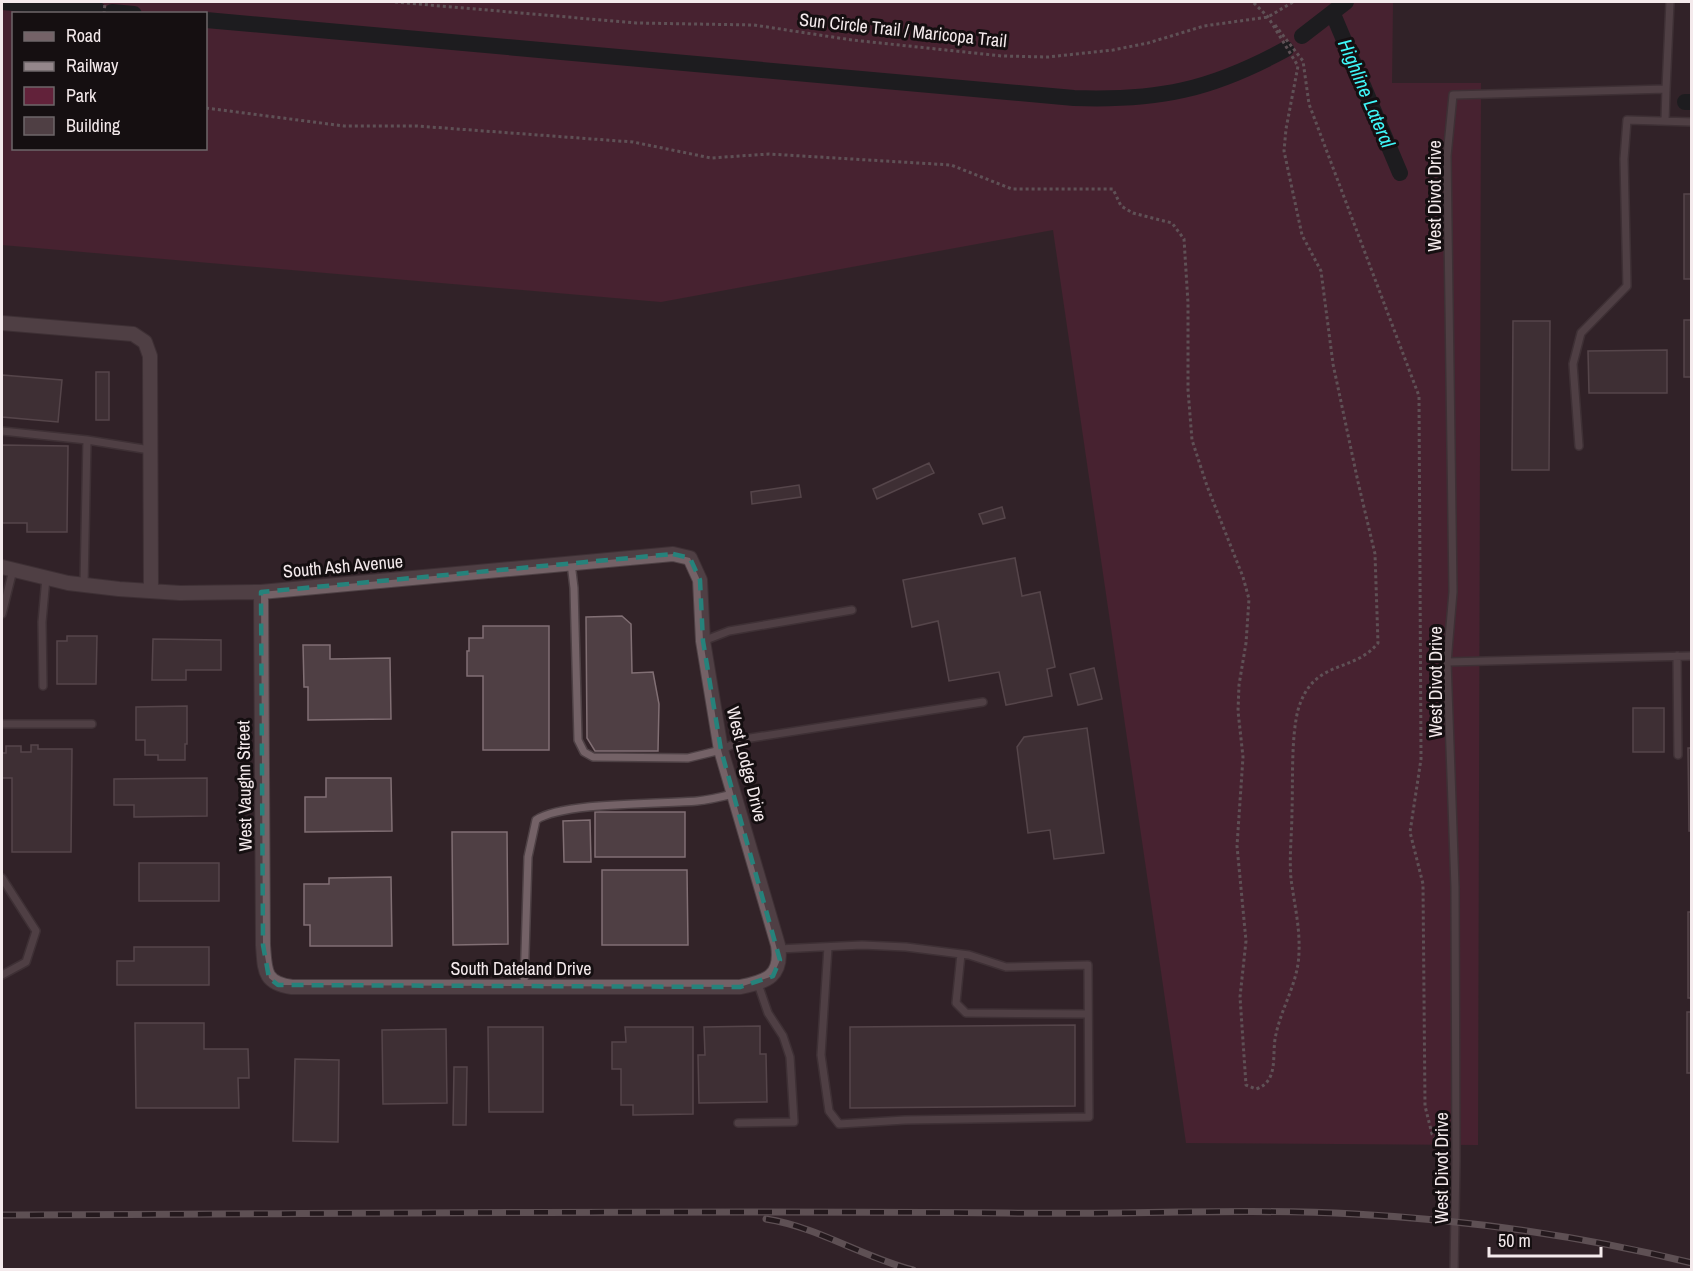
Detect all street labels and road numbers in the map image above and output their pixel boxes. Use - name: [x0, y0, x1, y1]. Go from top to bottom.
- street label: Sun Circle Trail / Maricopa Trail: [798, 7, 1008, 53]
- street label: West Divot Drive: [1422, 140, 1447, 252]
- street label: South Ash Avenue: [282, 548, 404, 584]
- street label: West Divot Drive: [1423, 626, 1448, 738]
- street label: West Lodge Drive: [721, 704, 773, 824]
- street label: West Vaughn Street: [230, 720, 258, 852]
- street label: South Dateland Drive: [450, 956, 592, 981]
- street label: West Divot Drive: [1429, 1112, 1454, 1224]

